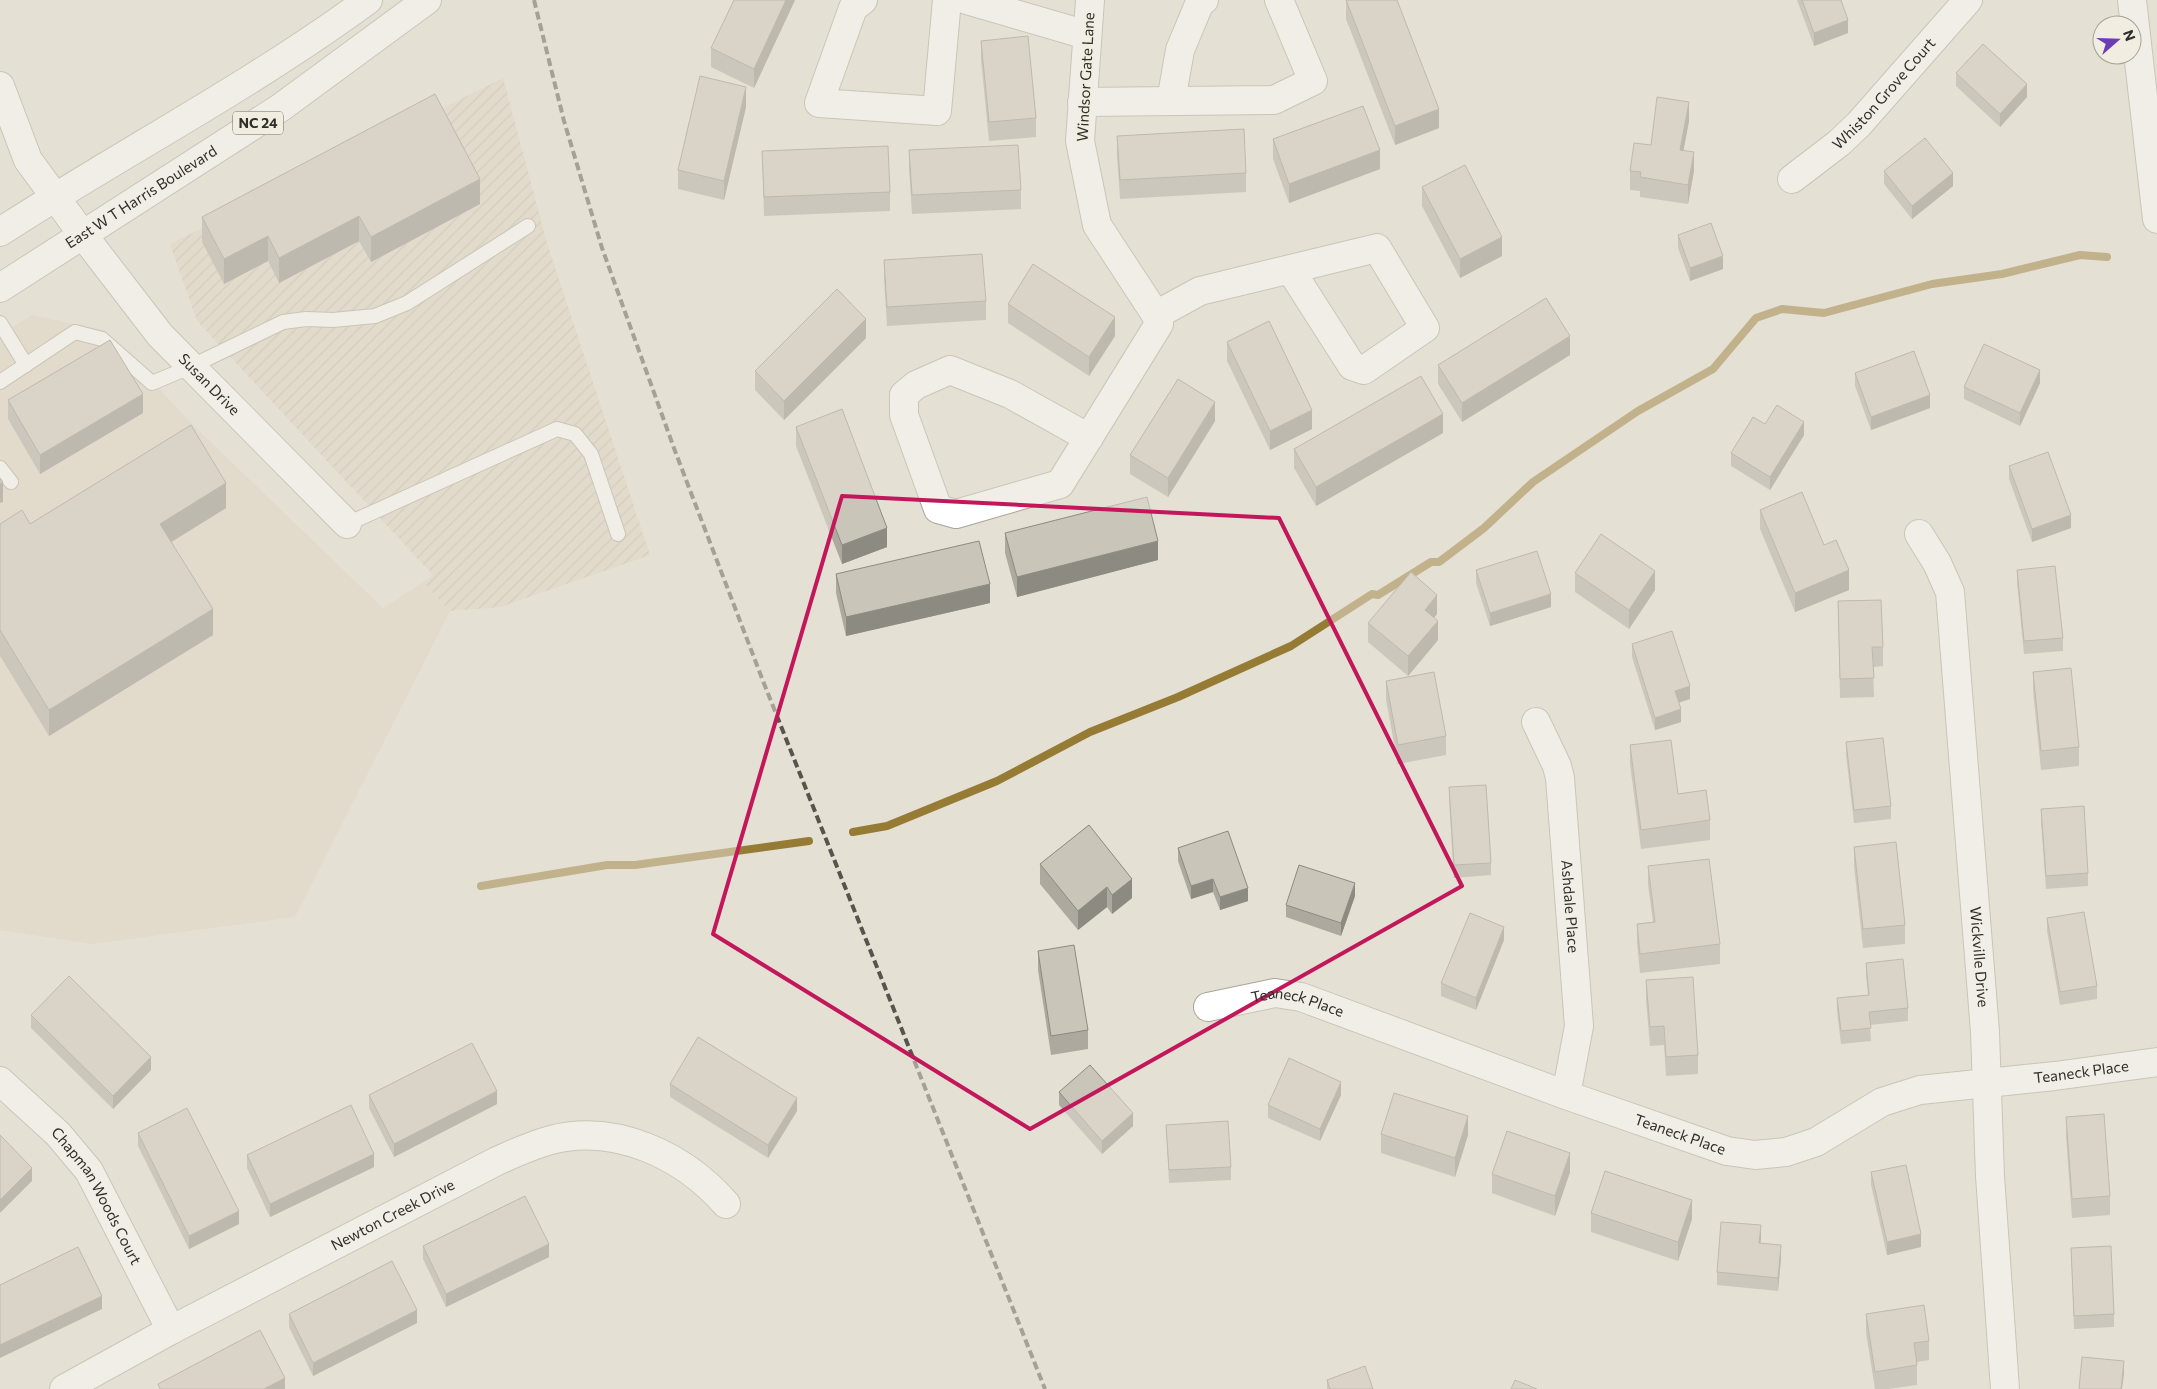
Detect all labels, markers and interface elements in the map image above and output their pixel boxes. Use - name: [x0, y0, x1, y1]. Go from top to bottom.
- street label: Windsor Gate Lane: [1073, 12, 1097, 142]
- north arrow: [2092, 15, 2142, 65]
- text: N: [2120, 28, 2139, 43]
- street label: Whiston Grove Court: [1828, 34, 1939, 153]
- road number: NC 24: [233, 112, 283, 134]
- street label: East W T Harris Boulevard: [62, 141, 220, 252]
- street label: Susan Drive: [175, 349, 244, 419]
- street label: Ashdale Place: [1558, 859, 1583, 954]
- street label: Wickville Drive: [1967, 906, 1993, 1008]
- street label: Teaneck Place: [1249, 983, 1347, 1020]
- street label: Teaneck Place: [2033, 1056, 2130, 1086]
- street label: Teaneck Place: [1632, 1109, 1729, 1158]
- street label: Chapman Woods Court: [48, 1123, 146, 1267]
- street label: Newton Creek Drive: [327, 1175, 457, 1254]

